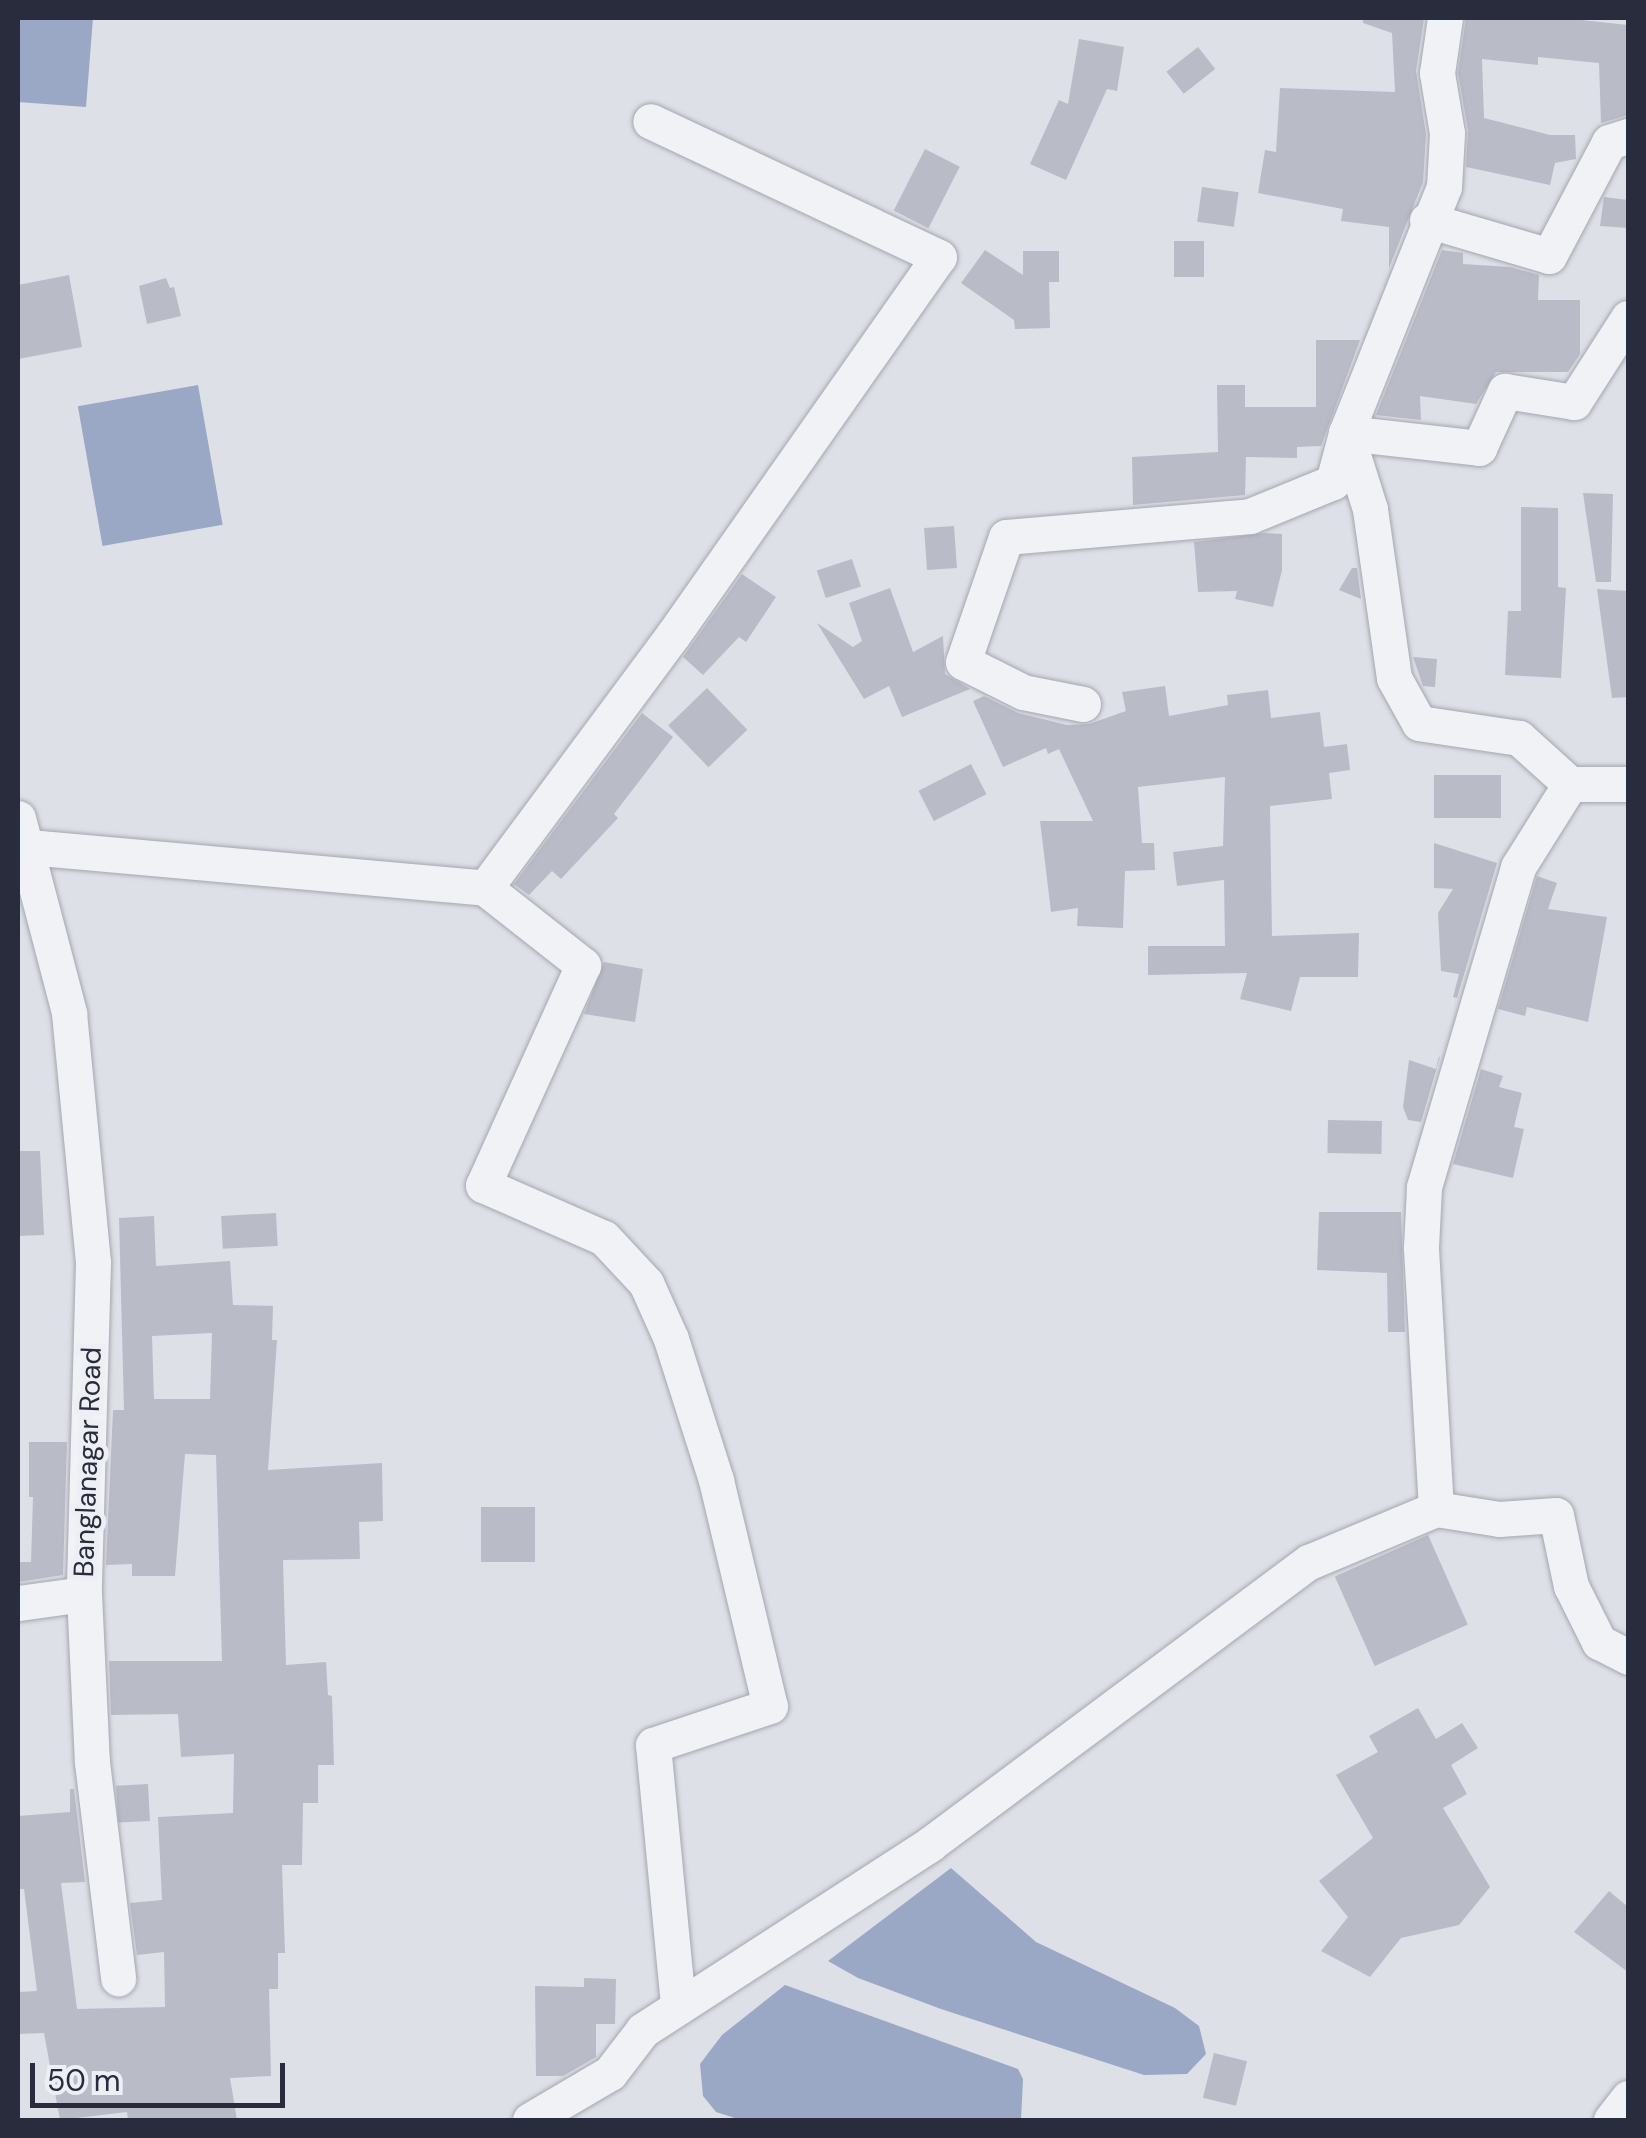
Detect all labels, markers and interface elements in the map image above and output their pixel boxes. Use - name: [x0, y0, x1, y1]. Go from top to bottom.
- street label: Banglanagar Road: [67, 1346, 109, 1578]
- scale bar: [35, 2043, 290, 2105]
- text: 50 m: [47, 2061, 121, 2100]

